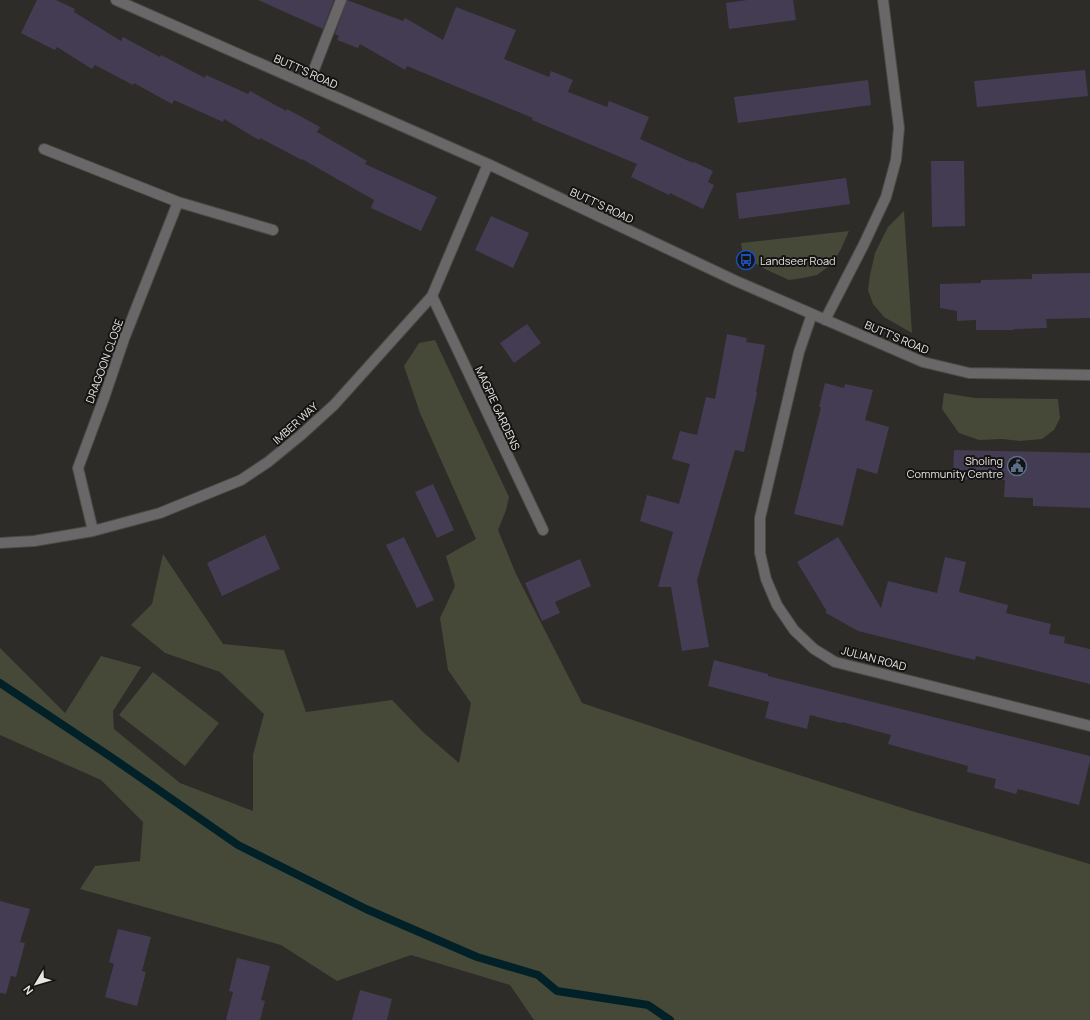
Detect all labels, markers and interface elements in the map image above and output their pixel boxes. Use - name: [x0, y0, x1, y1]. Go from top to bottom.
- street label: BUTT'S ROAD: [272, 50, 340, 92]
- street label: BUTT'S ROAD: [568, 184, 636, 226]
- bus stop icon: Landseer Road: [735, 249, 757, 271]
- place label: Landseer Road: [760, 253, 836, 268]
- street label: DRAGOON CLOSE: [82, 317, 126, 405]
- street label: BUTT'S ROAD: [863, 317, 931, 357]
- street label: MAGPIE GARDENS: [472, 364, 524, 453]
- street label: IMBER WAY: [269, 398, 321, 447]
- place label: Sholing Community Centre: [907, 453, 1004, 481]
- public building icon: Sholing Community Centre: [1006, 455, 1028, 477]
- street label: JULIAN ROAD: [840, 642, 908, 674]
- north arrow: [16, 964, 56, 1004]
- text: N: [19, 983, 36, 998]

